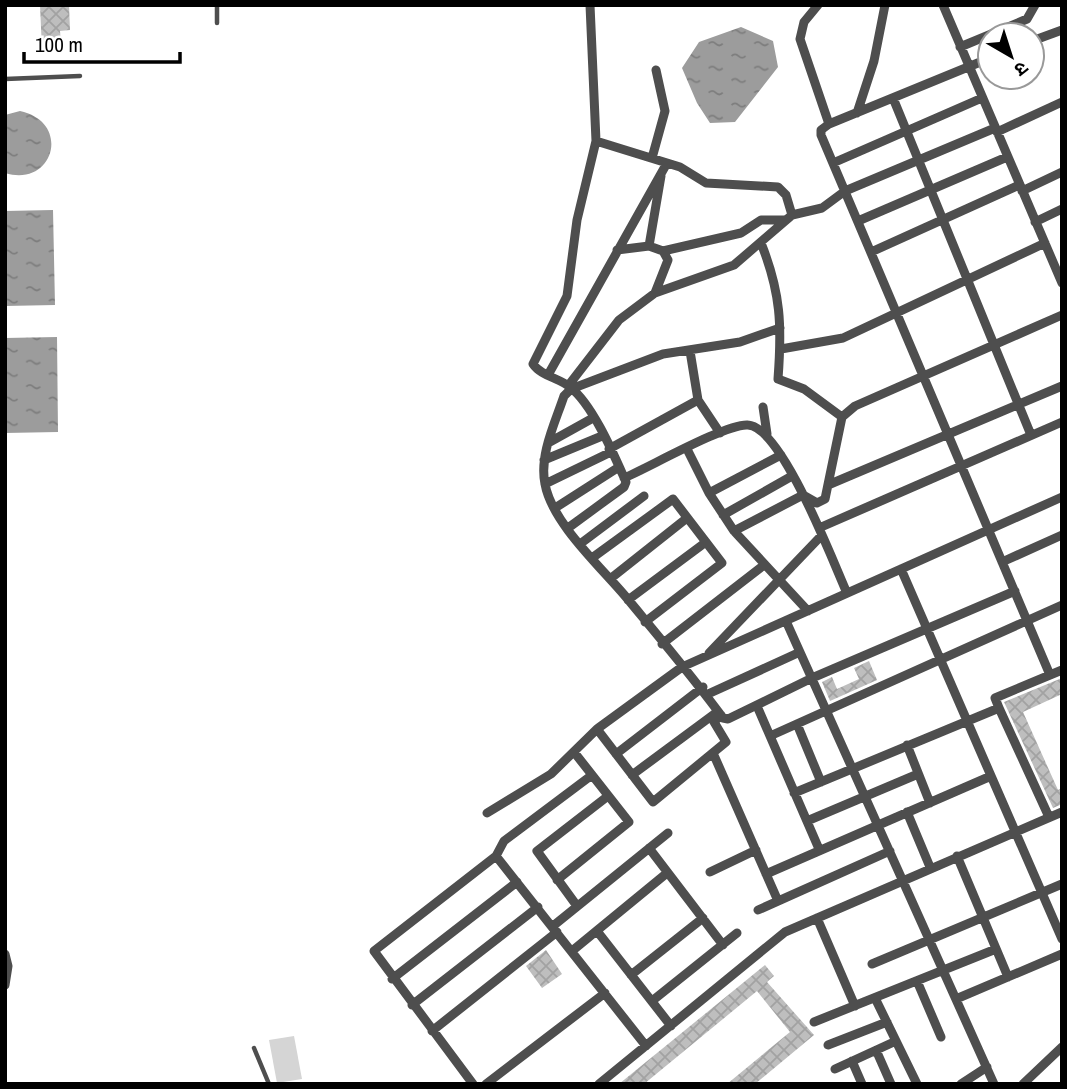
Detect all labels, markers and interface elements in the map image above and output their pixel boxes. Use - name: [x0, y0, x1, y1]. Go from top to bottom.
- scale bar: [24, 21, 180, 65]
- north arrow: [976, 21, 1046, 91]
- text: 100 m: [35, 30, 83, 59]
- text: उ: [1009, 56, 1034, 83]

